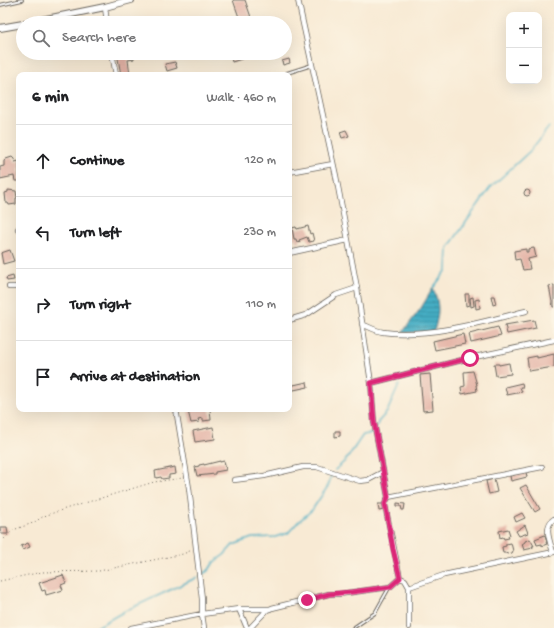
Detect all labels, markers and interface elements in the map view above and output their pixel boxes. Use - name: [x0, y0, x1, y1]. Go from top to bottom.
- map controls: [506, 12, 542, 84]
- button: +: [506, 12, 542, 48]
- search box: [16, 16, 292, 60]
- icon: search: [30, 27, 52, 49]
- text: Search here: [62, 29, 136, 47]
- button: −: [506, 48, 542, 84]
- text: 6 min: [32, 88, 68, 108]
- text: Walk · 460 m: [206, 91, 276, 106]
- icon: ahead: [32, 150, 54, 172]
- text: Continue: [70, 152, 124, 170]
- text: 120 m: [245, 153, 276, 168]
- icon: left: [32, 222, 54, 244]
- text: Turn left: [70, 224, 121, 242]
- text: 230 m: [243, 225, 276, 240]
- icon: right: [32, 294, 54, 316]
- text: Turn right: [70, 296, 130, 314]
- text: 110 m: [246, 297, 276, 312]
- route start: [461, 349, 479, 367]
- icon: arrive: [32, 366, 54, 388]
- text: Arrive at destination: [70, 368, 200, 386]
- route end: [298, 591, 316, 609]

